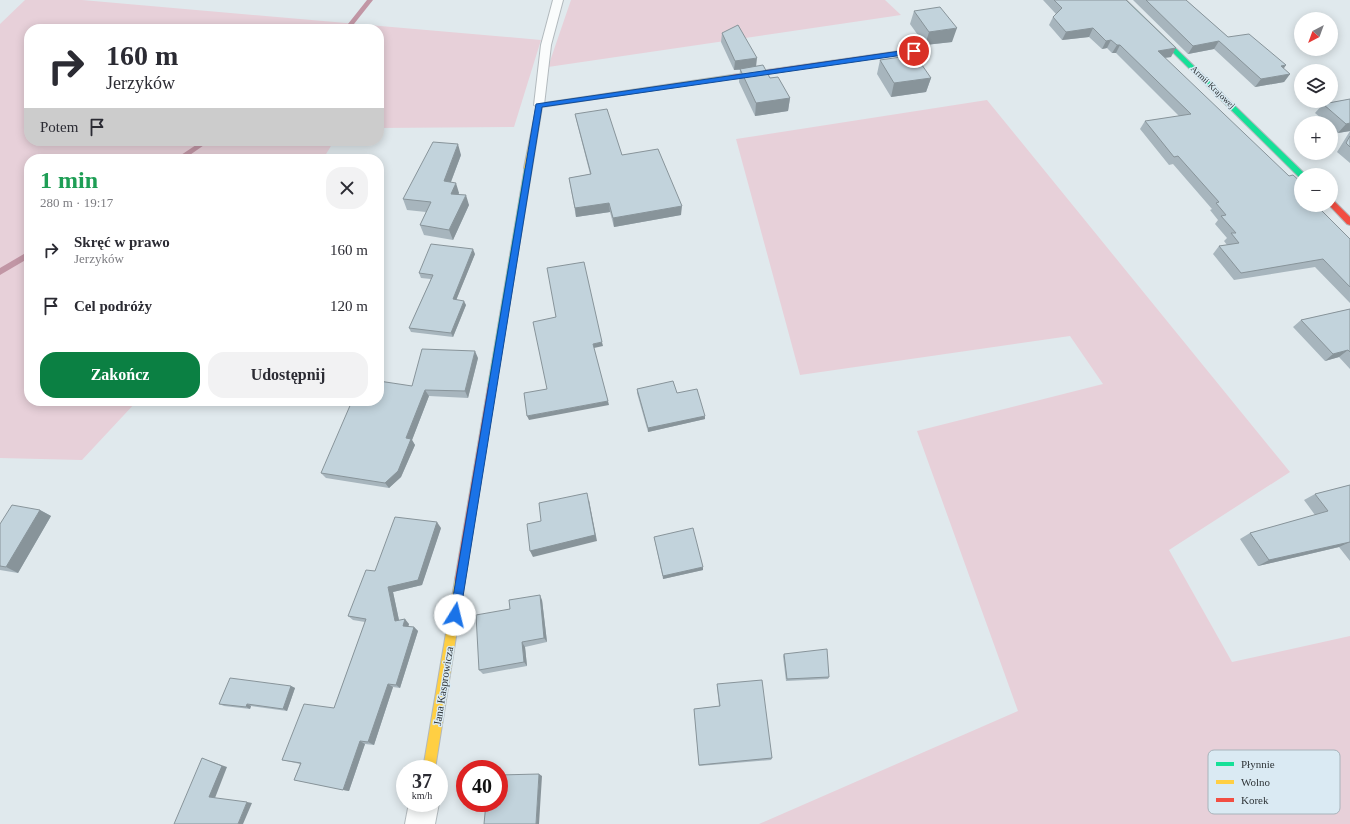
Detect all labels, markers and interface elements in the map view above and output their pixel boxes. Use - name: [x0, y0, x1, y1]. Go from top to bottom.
- north arrow: [1294, 12, 1338, 56]
- map controls: [1294, 12, 1338, 212]
- pin: [897, 34, 931, 68]
- icon: right: [40, 40, 92, 92]
- text: 160 m: [106, 40, 178, 71]
- icon: arrive: [903, 40, 925, 62]
- street label: Armii Krajowej: [1189, 64, 1237, 110]
- button: layers: [1294, 64, 1338, 108]
- text: Jerzyków: [106, 73, 175, 93]
- icon: arrive: [86, 116, 108, 138]
- button: +: [1294, 116, 1338, 160]
- text: Potem: [40, 119, 78, 135]
- text: 1 min: [40, 167, 98, 193]
- button: close: [326, 167, 368, 209]
- button: −: [1294, 168, 1338, 212]
- text: 280 m · 19:17: [40, 195, 113, 210]
- text: Skręć w prawo: [74, 234, 170, 250]
- icon: right: [40, 239, 62, 261]
- text: 160 m: [330, 242, 368, 258]
- text: Jerzyków: [74, 251, 124, 266]
- icon: arrive: [40, 295, 62, 317]
- text: Cel podróży: [74, 298, 152, 314]
- text: 120 m: [330, 298, 368, 314]
- button: Zakończ: [40, 352, 200, 398]
- button: Udostępnij: [208, 352, 368, 398]
- position arrow: [434, 594, 476, 636]
- street label: Jana Kasprowicza: [431, 646, 455, 726]
- legend: [1208, 750, 1340, 814]
- text: Płynnie: [1241, 758, 1275, 770]
- speed limit sign: 40: [456, 760, 508, 812]
- text: 37: [412, 770, 432, 792]
- text: Wolno: [1241, 776, 1271, 788]
- text: km/h: [412, 790, 432, 801]
- text: Korek: [1241, 794, 1269, 806]

